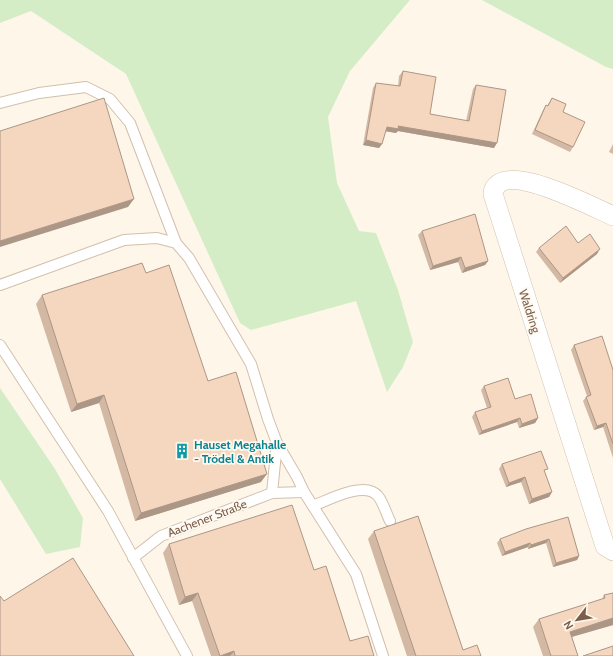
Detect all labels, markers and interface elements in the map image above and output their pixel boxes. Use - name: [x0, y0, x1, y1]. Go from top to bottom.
- street label: Waldring: [516, 287, 544, 336]
- place label: Hauset Megahalle - Trödel & Antik: [194, 437, 286, 466]
- building icon: Hauset Megahalle - Trödel & Antik: [173, 442, 191, 460]
- street label: Aachener Straße: [165, 496, 249, 540]
- north arrow: [557, 600, 597, 640]
- text: N: [560, 618, 576, 632]

